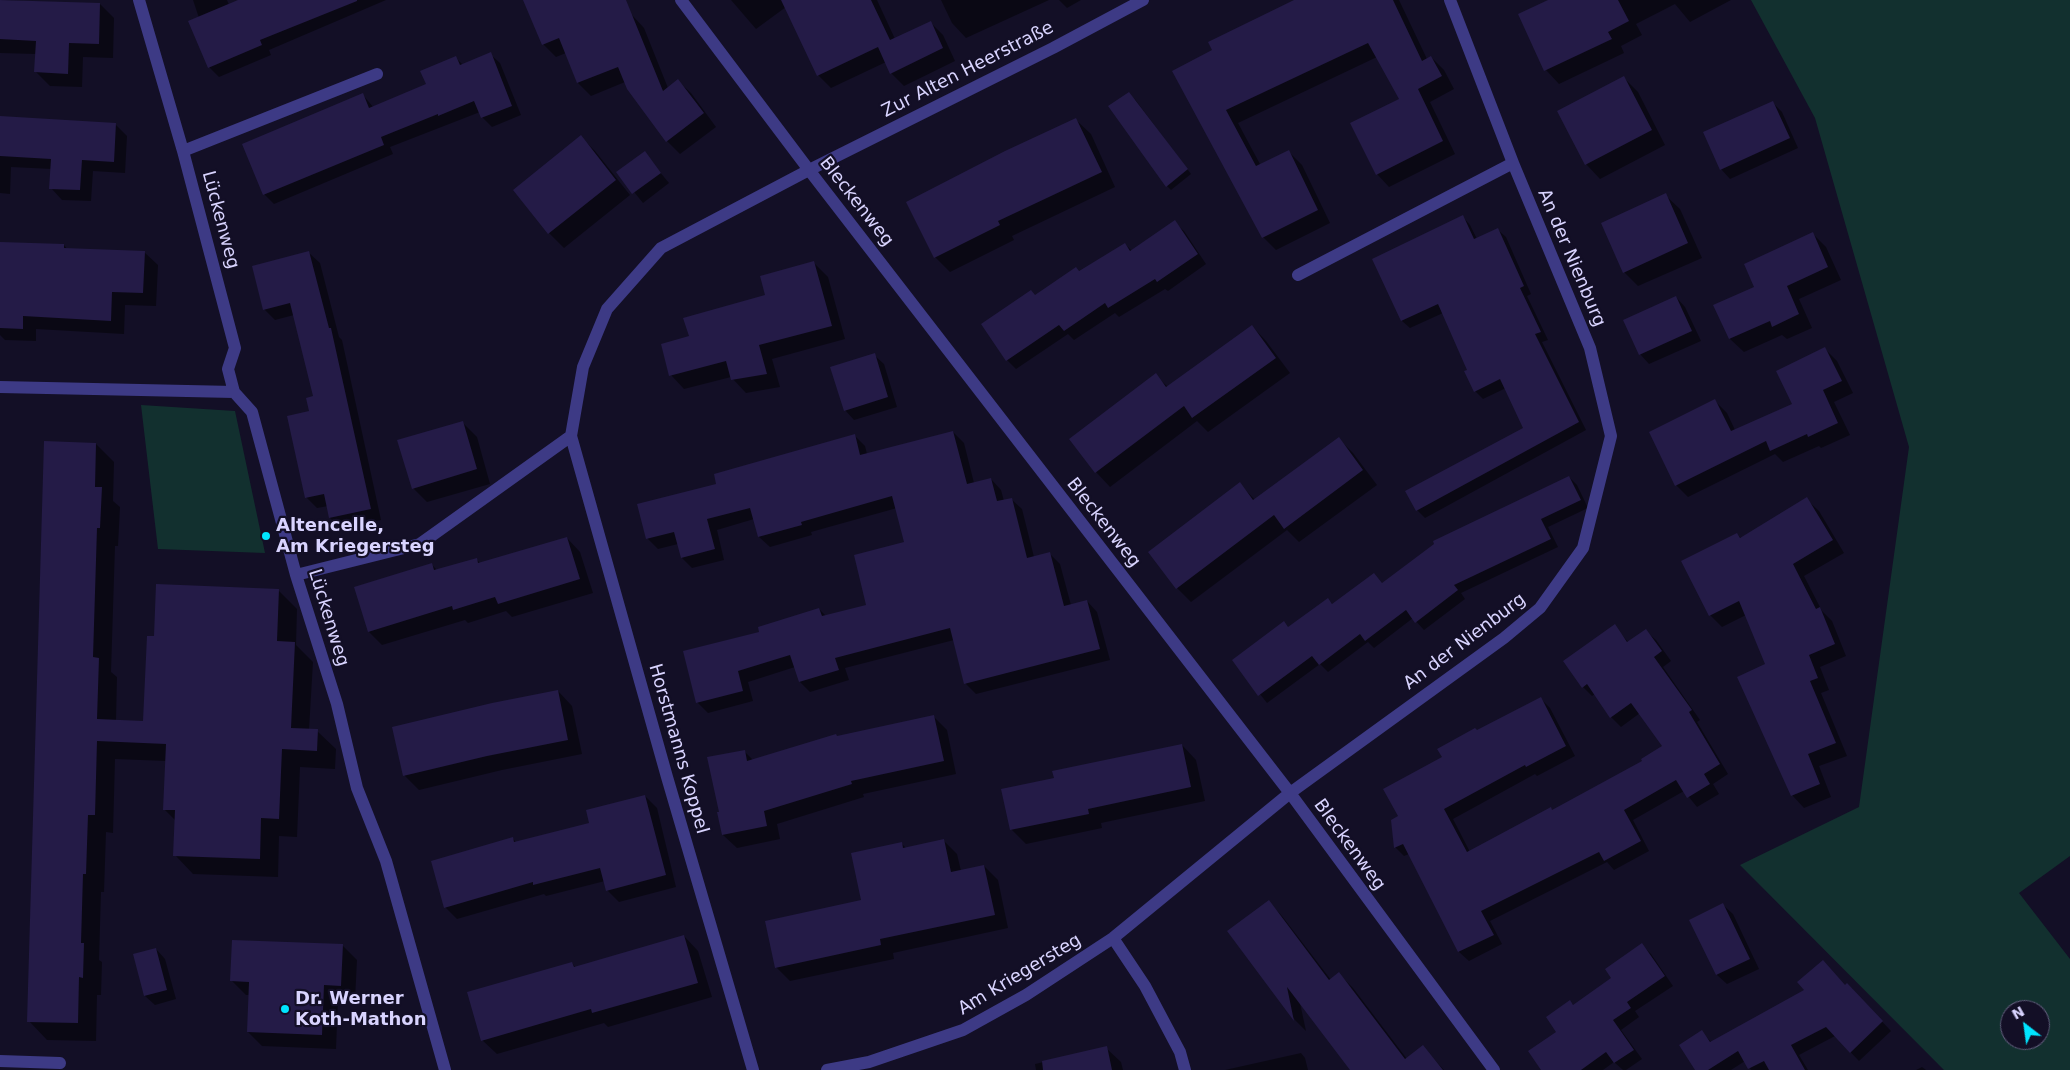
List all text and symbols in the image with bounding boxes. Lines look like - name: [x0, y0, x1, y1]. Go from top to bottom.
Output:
- street label: Zur Alten Heerstraße: [879, 17, 1057, 123]
- street label: Bleckenweg: [814, 153, 898, 251]
- street label: Lückenweg: [197, 169, 243, 271]
- street label: An der Nienburg: [1532, 186, 1610, 330]
- street label: Bleckenweg: [1061, 474, 1145, 572]
- place label: Altencelle, Am Kriegersteg: [276, 515, 435, 558]
- marker: Altencelle, Am Kriegersteg: [260, 530, 272, 542]
- street label: Lückenweg: [303, 567, 353, 669]
- street label: An der Nienburg: [1400, 589, 1530, 695]
- street label: Horstmanns Koppel: [643, 662, 713, 836]
- street label: Bleckenweg: [1309, 795, 1389, 895]
- street label: Am Kriegersteg: [955, 930, 1085, 1020]
- place label: Dr. Werner Koth-Mathon: [295, 988, 427, 1030]
- north arrow: [2000, 1000, 2050, 1050]
- marker: Dr. Werner Koth-Mathon: [279, 1003, 291, 1015]
- text: N: [2009, 1003, 2027, 1023]

